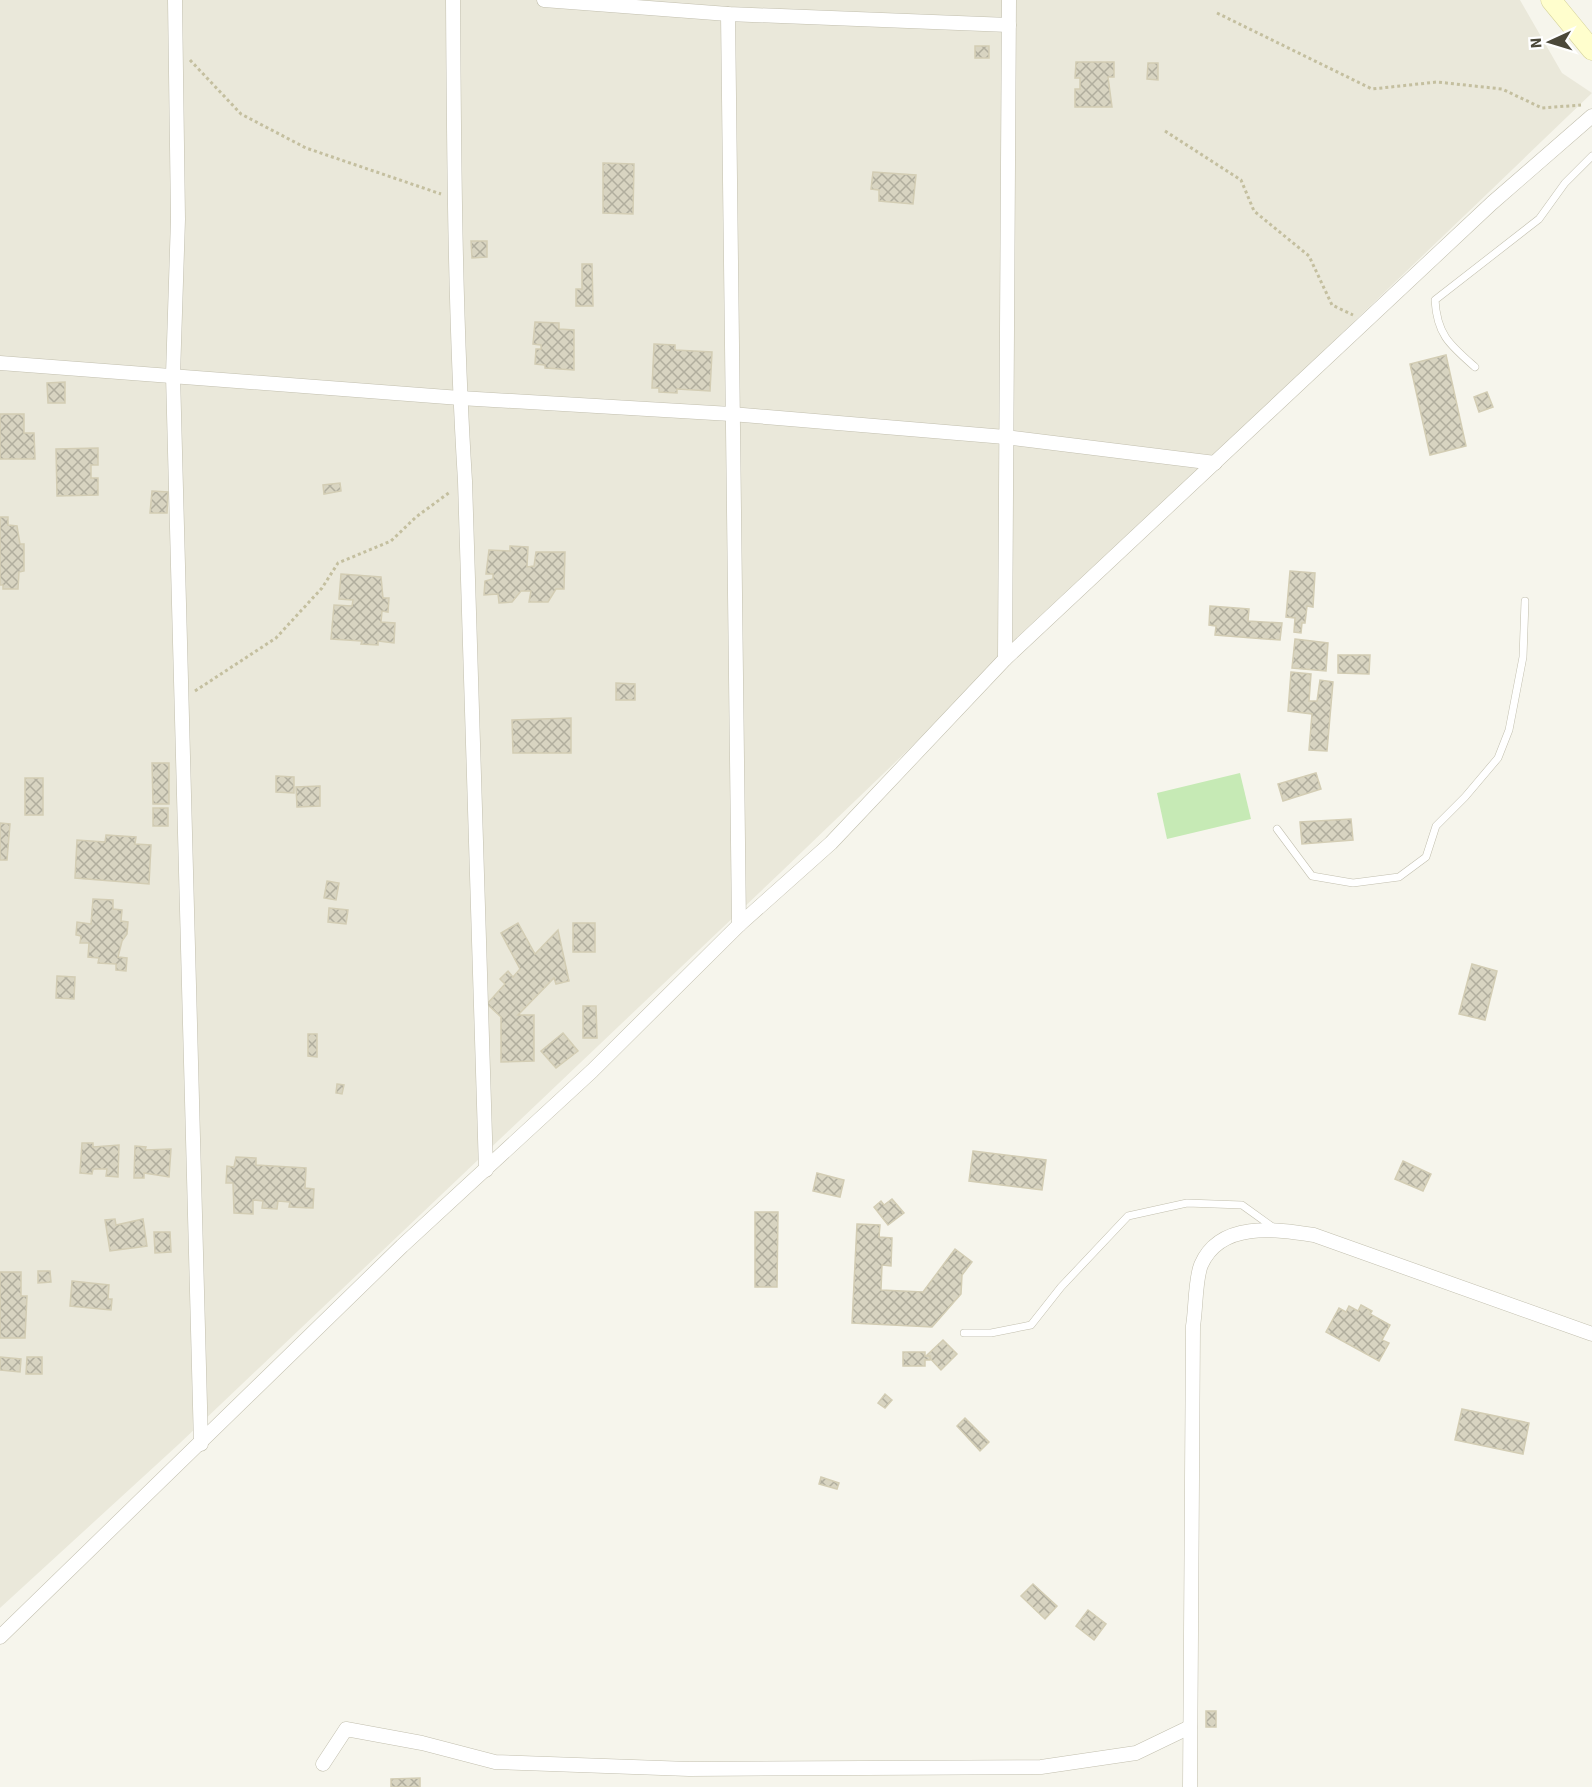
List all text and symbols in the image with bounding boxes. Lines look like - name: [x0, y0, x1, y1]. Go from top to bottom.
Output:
- north arrow: [1520, 12, 1580, 72]
- text: N: [1525, 37, 1547, 49]

